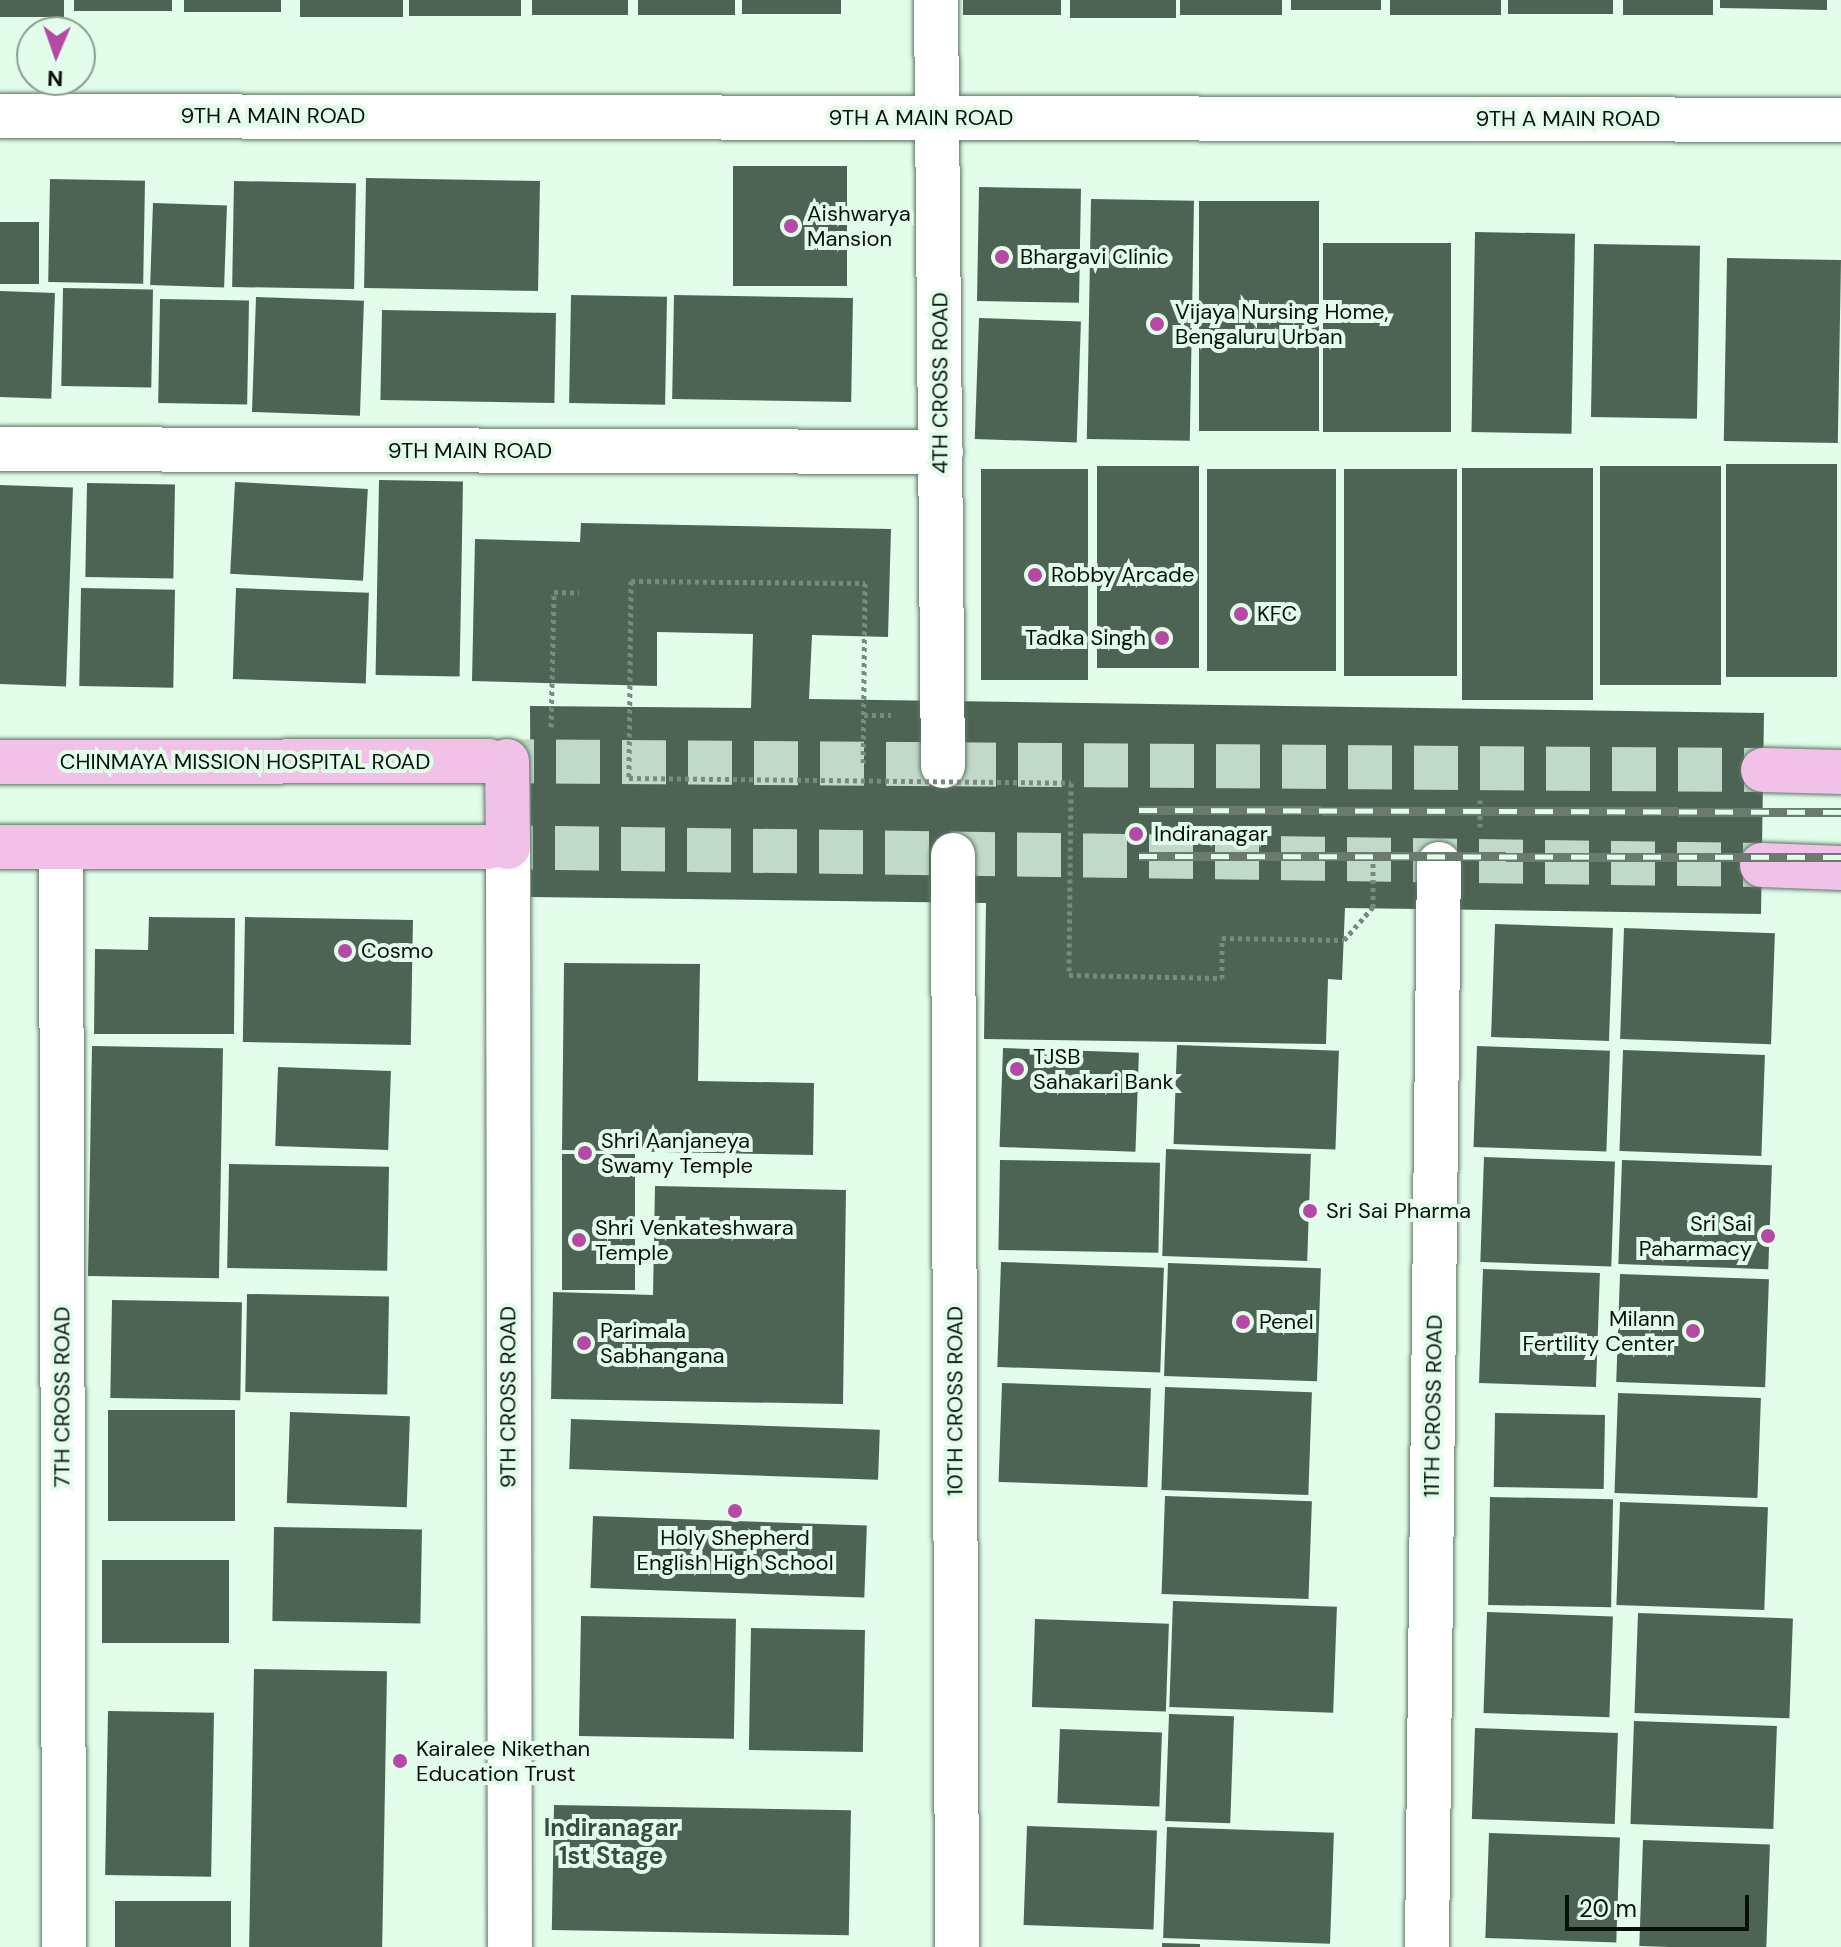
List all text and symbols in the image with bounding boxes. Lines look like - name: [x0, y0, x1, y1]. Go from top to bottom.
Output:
- north arrow: [16, 16, 96, 96]
- text: N: [47, 64, 64, 93]
- street label: 9TH A MAIN ROAD: [181, 103, 365, 129]
- street label: 9TH A MAIN ROAD: [829, 105, 1013, 131]
- street label: 9TH A MAIN ROAD: [1476, 106, 1660, 132]
- place label: Aishwarya Mansion: [807, 200, 911, 252]
- marker: Aishwarya Mansion: [782, 217, 800, 235]
- place label: Bhargavi Clinic: [1020, 244, 1169, 270]
- marker: Bhargavi Clinic: [991, 246, 1013, 268]
- street label: 4TH CROSS ROAD: [927, 292, 953, 474]
- place label: Vijaya Nursing Home, Bengaluru Urban: [1175, 298, 1389, 350]
- marker: Vijaya Nursing Home, Bengaluru Urban: [1146, 313, 1168, 335]
- street label: 9TH MAIN ROAD: [388, 438, 552, 464]
- place label: Robby Arcade: [1051, 562, 1194, 588]
- marker: Robby Arcade: [1026, 566, 1044, 584]
- place label: KFC: [1257, 601, 1297, 627]
- marker: KFC: [1232, 605, 1250, 623]
- place label: Tadka Singh: [1025, 625, 1146, 651]
- marker: Tadka Singh: [1153, 629, 1171, 647]
- street label: CHINMAYA MISSION HOSPITAL ROAD: [60, 749, 430, 775]
- place label: Indiranagar: [1154, 821, 1268, 847]
- marker: Indiranagar: [1125, 823, 1147, 845]
- place label: Cosmo: [361, 938, 434, 964]
- marker: Cosmo: [336, 942, 354, 960]
- place label: TJSB Sahakari Bank: [1033, 1043, 1174, 1094]
- marker: TJSB Sahakari Bank: [1008, 1060, 1026, 1078]
- place label: Shri Aanjaneya Swamy Temple: [601, 1127, 753, 1178]
- marker: Shri Aanjaneya Swamy Temple: [576, 1144, 594, 1162]
- place label: Sri Sai Pharma: [1326, 1198, 1471, 1224]
- marker: Sri Sai Pharma: [1301, 1202, 1319, 1220]
- place label: Sri Sai Paharmacy: [1639, 1210, 1752, 1262]
- place label: Shri Venkateshwara Temple: [595, 1214, 794, 1266]
- marker: Sri Sai Paharmacy: [1759, 1227, 1777, 1245]
- marker: Shri Venkateshwara Temple: [570, 1231, 588, 1249]
- place label: Milann Fertility Center: [1522, 1305, 1675, 1356]
- street label: 9TH CROSS ROAD: [495, 1306, 521, 1488]
- street label: 10TH CROSS ROAD: [942, 1306, 968, 1496]
- street label: 7TH CROSS ROAD: [49, 1307, 75, 1487]
- place label: Penel: [1259, 1309, 1314, 1335]
- marker: Penel: [1234, 1313, 1252, 1331]
- street label: 11TH CROSS ROAD: [1418, 1314, 1448, 1498]
- place label: Parimala Sabhangana: [600, 1317, 725, 1368]
- marker: Milann Fertility Center: [1682, 1320, 1704, 1342]
- marker: Parimala Sabhangana: [575, 1334, 593, 1352]
- marker: Holy Shepherd English High School: [726, 1502, 744, 1520]
- place label: Holy Shepherd English High School: [636, 1524, 834, 1576]
- place label: Kairalee Nikethan Education Trust: [416, 1735, 590, 1786]
- marker: Kairalee Nikethan Education Trust: [391, 1752, 409, 1770]
- district label: Indiranagar 1st Stage: [544, 1814, 678, 1870]
- scale bar: [1569, 1879, 1753, 1929]
- text: 20 m: [1579, 1893, 1637, 1924]

